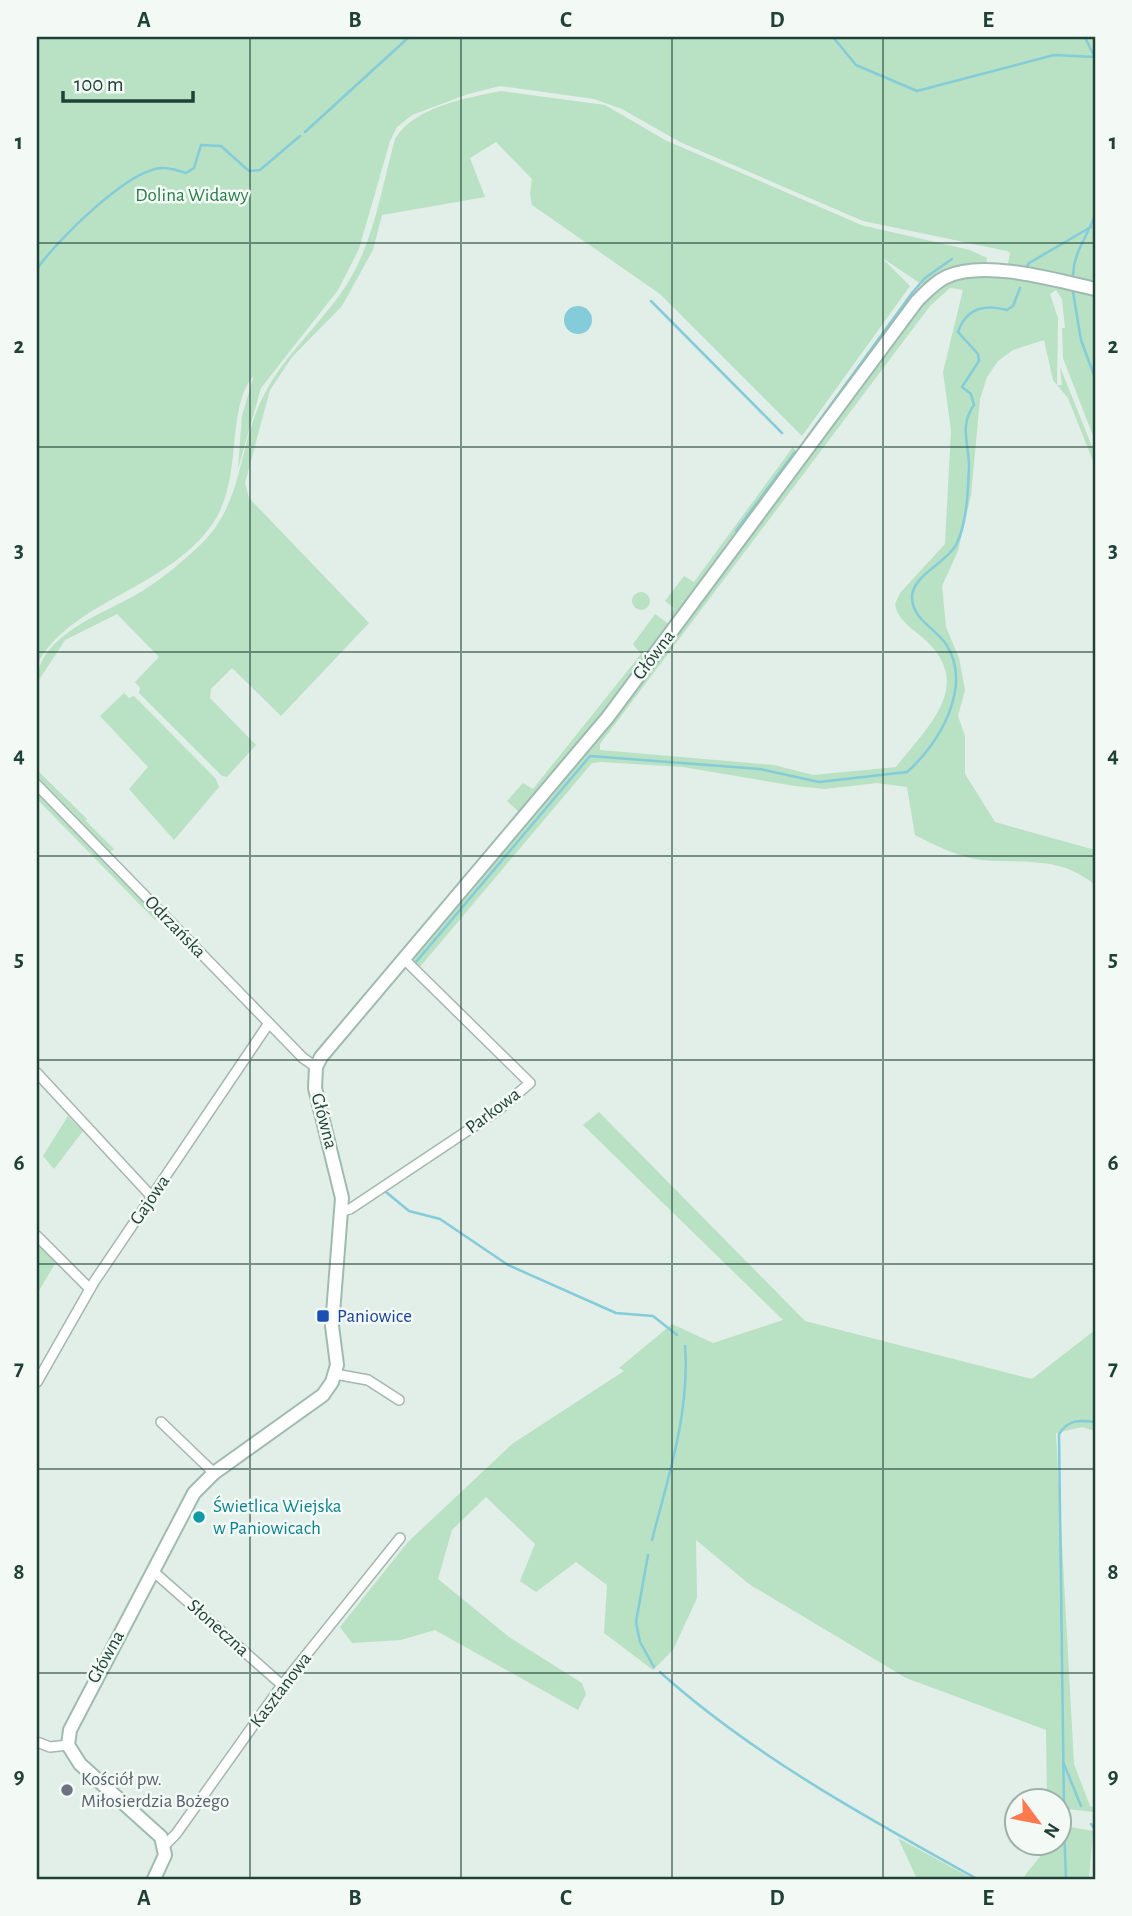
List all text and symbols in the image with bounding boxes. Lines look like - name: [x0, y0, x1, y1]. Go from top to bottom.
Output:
- text: A: [137, 9, 151, 32]
- text: B: [348, 9, 362, 32]
- text: C: [560, 9, 572, 32]
- text: D: [769, 9, 785, 32]
- text: E: [982, 9, 994, 32]
- scale bar: [63, 60, 192, 104]
- text: 100 m: [74, 74, 124, 95]
- text: 1: [15, 131, 23, 154]
- text: 1: [1109, 131, 1117, 154]
- park label: Dolina Widawy: [135, 186, 249, 205]
- text: 2: [14, 335, 25, 358]
- text: 2: [1108, 335, 1119, 358]
- text: 3: [14, 539, 24, 562]
- text: 3: [1108, 539, 1118, 562]
- street label: Główna: [629, 626, 679, 683]
- text: 4: [13, 744, 25, 767]
- text: 4: [1107, 744, 1119, 767]
- street label: Odrzańska: [141, 892, 209, 962]
- text: 5: [14, 948, 24, 971]
- text: 5: [1108, 948, 1118, 971]
- street label: Parkowa: [462, 1084, 524, 1137]
- street label: Główna: [307, 1091, 341, 1151]
- text: 6: [13, 1152, 25, 1175]
- text: 6: [1107, 1152, 1119, 1175]
- street label: Gajowa: [127, 1172, 173, 1228]
- place label: Paniowice: [337, 1307, 412, 1326]
- marker: Paniowice: [315, 1308, 331, 1324]
- text: 7: [14, 1357, 24, 1380]
- text: 7: [1108, 1357, 1118, 1380]
- place label: Świetlica Wiejska w Paniowicach: [213, 1495, 342, 1538]
- marker: Świetlica Wiejska w Paniowicach: [191, 1509, 207, 1525]
- text: 8: [13, 1561, 25, 1584]
- text: 8: [1107, 1561, 1119, 1584]
- street label: Słoneczna: [184, 1596, 253, 1660]
- street label: Główna: [84, 1627, 128, 1686]
- street label: Kasztanowa: [247, 1649, 315, 1731]
- text: 9: [13, 1765, 25, 1788]
- text: 9: [1107, 1765, 1119, 1788]
- place label: Kościół pw. Miłosierdzia Bożego: [81, 1770, 229, 1811]
- marker: Kościół pw. Miłosierdzia Bożego: [59, 1782, 75, 1798]
- north arrow: [1002, 1786, 1072, 1856]
- text: N: [1040, 1820, 1063, 1841]
- text: A: [137, 1887, 151, 1910]
- text: B: [348, 1887, 362, 1910]
- text: C: [560, 1887, 572, 1910]
- text: D: [769, 1887, 785, 1910]
- text: E: [982, 1887, 994, 1910]

